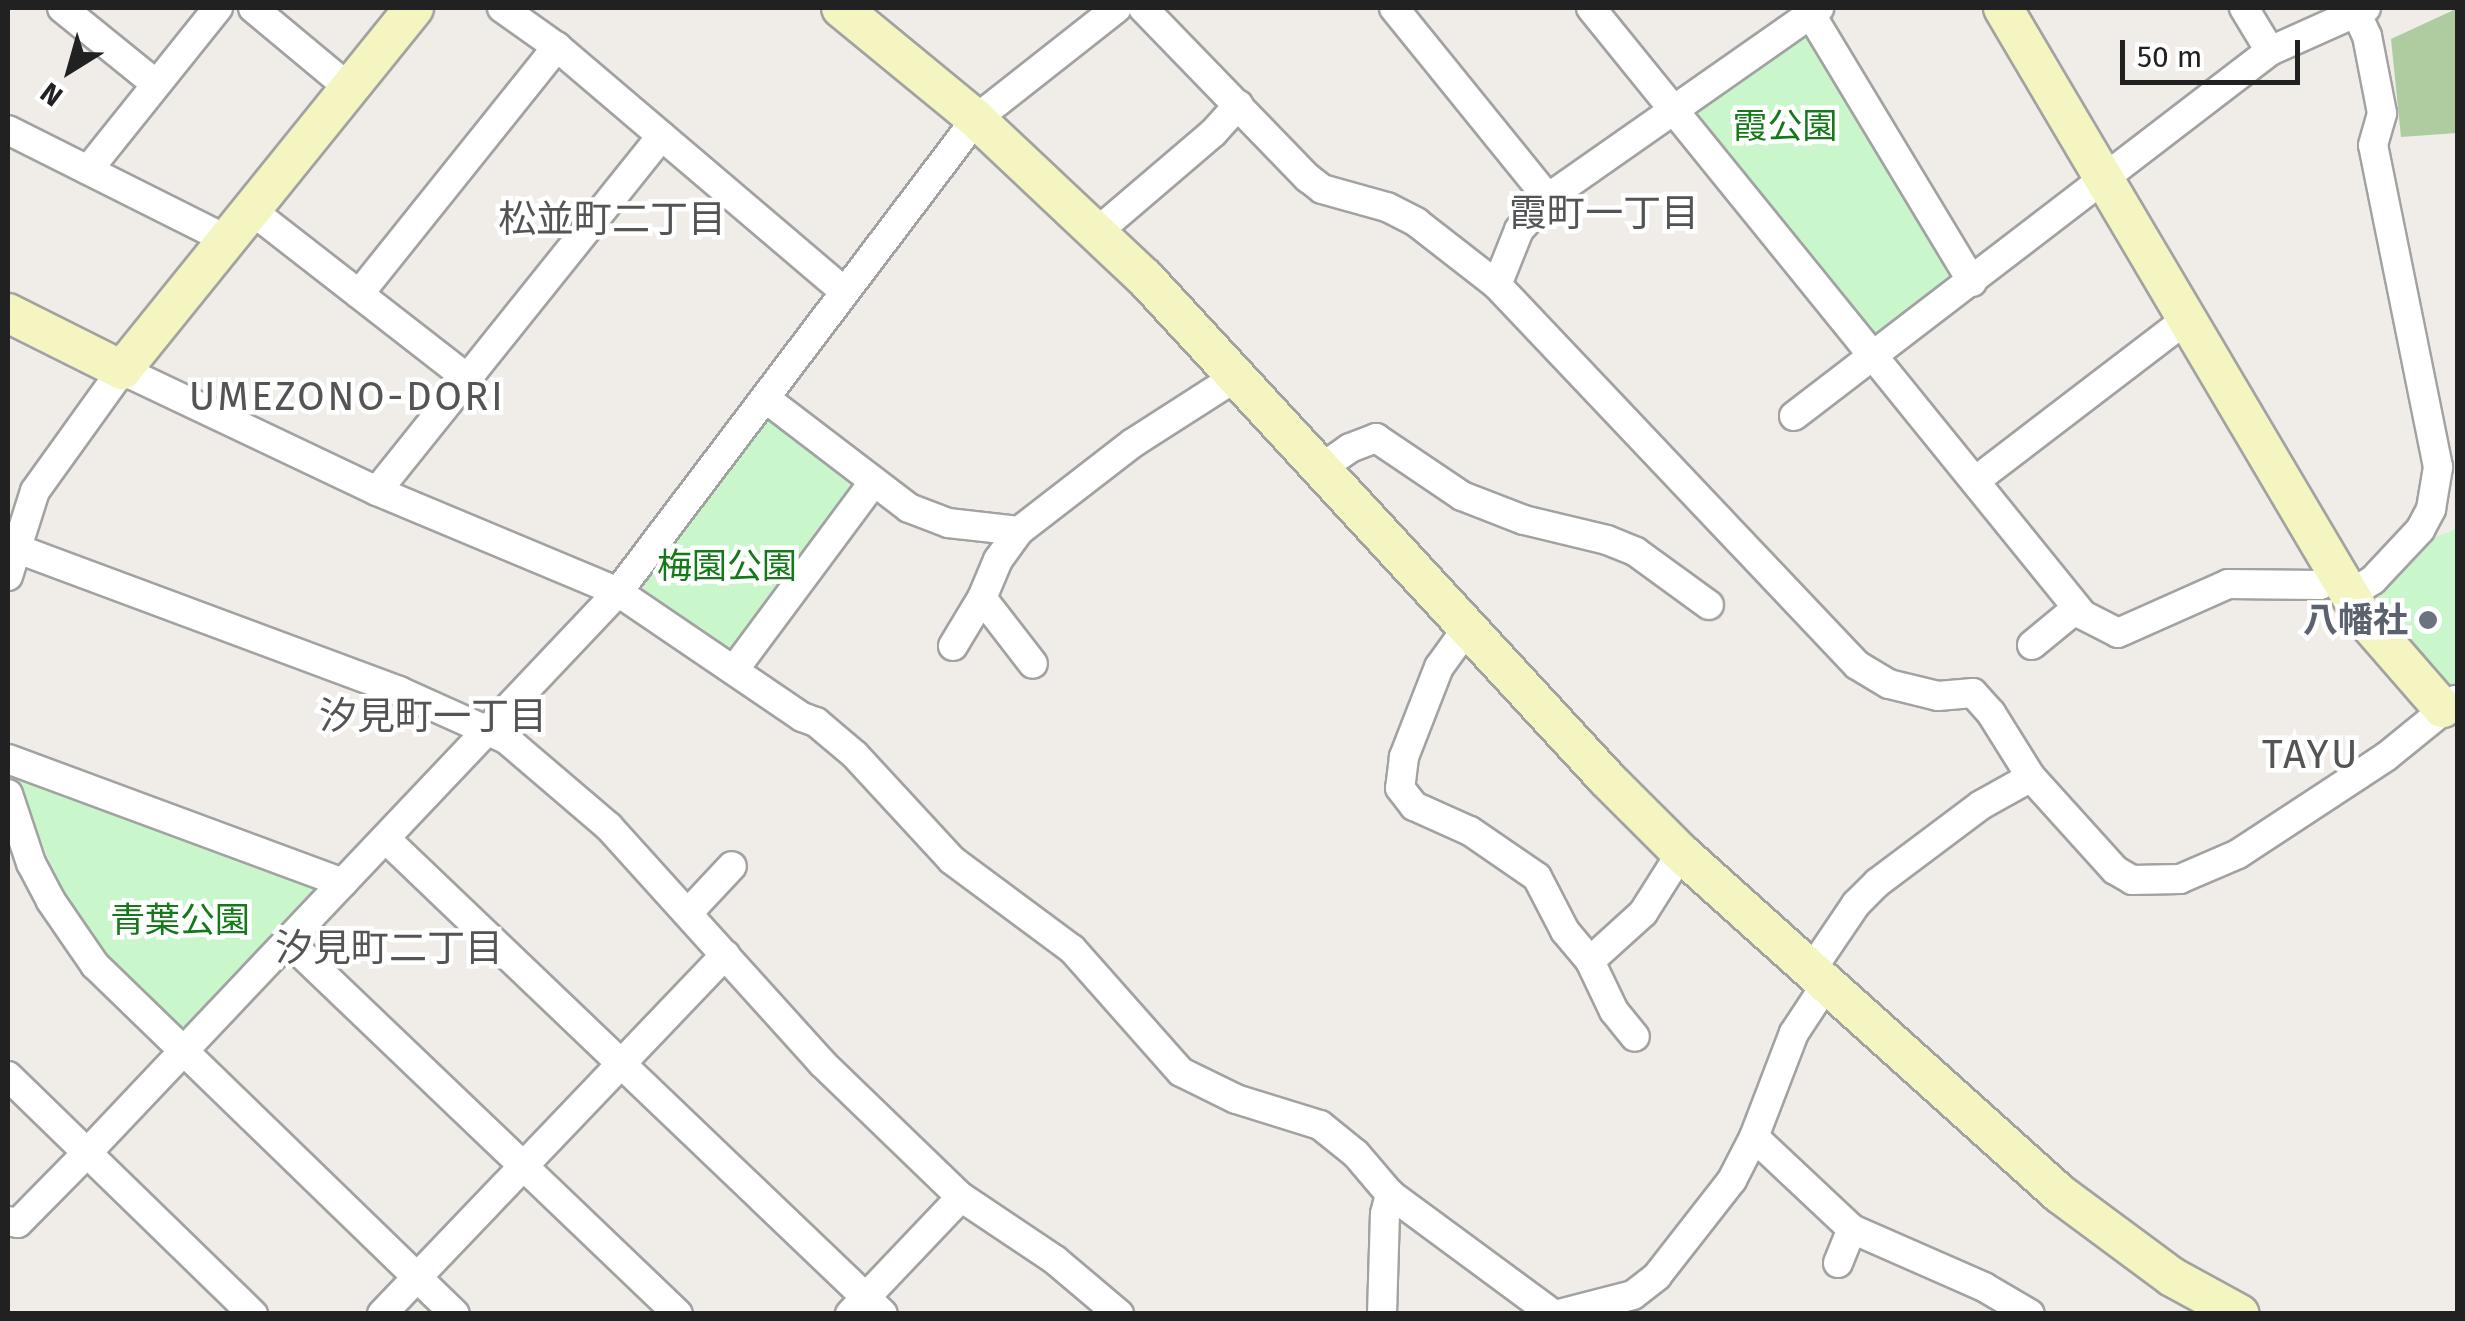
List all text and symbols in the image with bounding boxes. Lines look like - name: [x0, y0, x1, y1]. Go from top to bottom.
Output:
- north arrow: [20, 20, 120, 120]
- scale bar: [2125, 20, 2305, 82]
- text: 50 m: [2137, 39, 2202, 75]
- text: N: [34, 76, 69, 113]
- park label: 霞公園: [1733, 105, 1837, 147]
- district label: 霞町一丁目: [1509, 191, 1699, 237]
- district label: 松並町二丁目: [498, 197, 726, 243]
- district label: UMEZONO-DORI: [189, 373, 505, 421]
- park label: 梅園公園: [657, 545, 797, 587]
- place label: 八幡社: [2303, 599, 2408, 641]
- marker: 八幡社: [2417, 609, 2439, 631]
- district label: 汐見町一丁目: [319, 694, 547, 740]
- district label: TAYU: [2262, 731, 2360, 779]
- park label: 青葉公園: [110, 899, 250, 941]
- district label: 汐見町二丁目: [275, 926, 503, 972]

